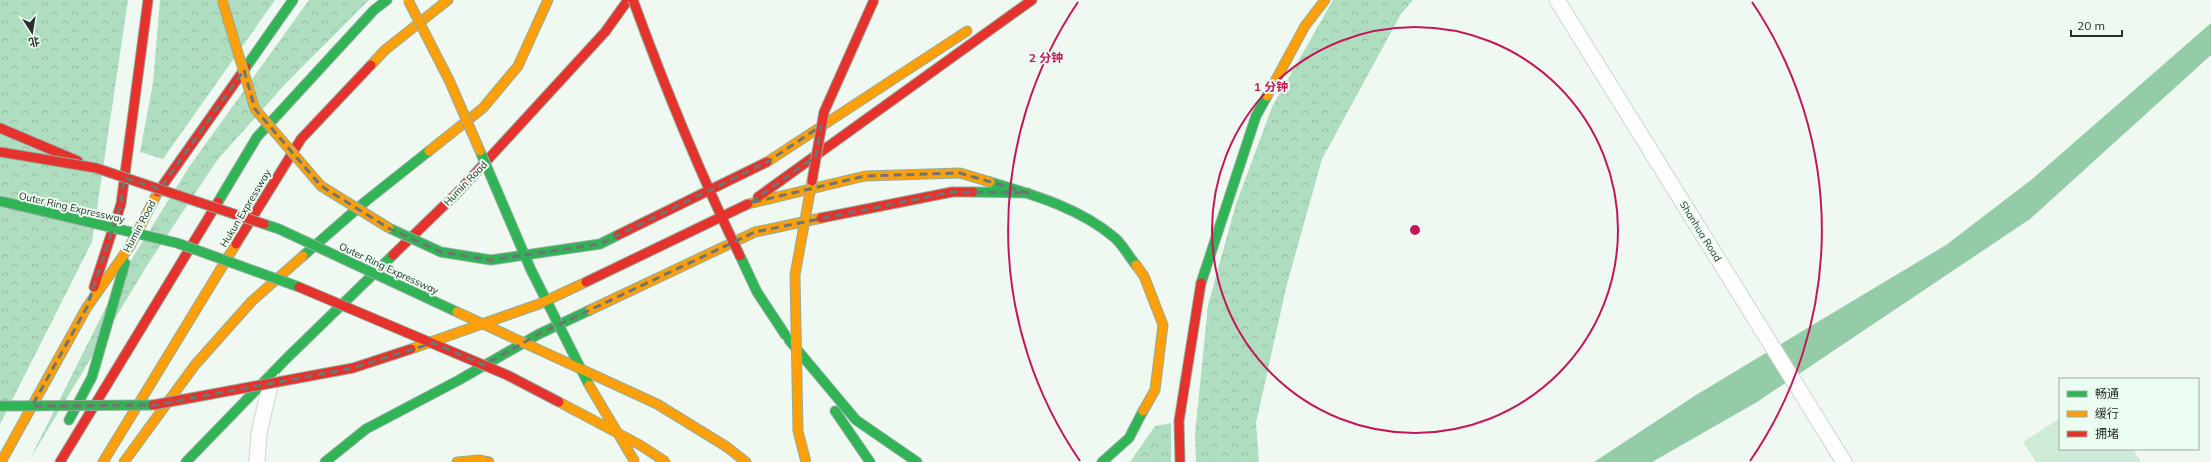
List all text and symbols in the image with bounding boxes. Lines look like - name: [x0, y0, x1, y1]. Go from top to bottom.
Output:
- north arrow: [12, 12, 52, 52]
- scale bar: [2071, 12, 2122, 38]
- text: 20 m: [2077, 18, 2105, 33]
- text: 北: [27, 34, 41, 50]
- text: 2 分钟: [1029, 50, 1063, 65]
- text: 1 分钟: [1254, 79, 1288, 94]
- street label: Humin Road: [441, 158, 490, 209]
- street label: Hukun Expressway: [217, 166, 274, 250]
- street label: Outer Ring Expressway: [18, 189, 127, 226]
- street label: Humin Road: [120, 198, 159, 255]
- street label: Shanhua Road: [1677, 199, 1724, 264]
- centre of rings: [1408, 223, 1422, 237]
- street label: Outer Ring Expressway: [337, 240, 441, 298]
- legend: [2059, 378, 2199, 450]
- text: 畅通: [2095, 386, 2119, 401]
- text: 缓行: [2095, 406, 2119, 421]
- text: 拥堵: [2095, 426, 2119, 441]

